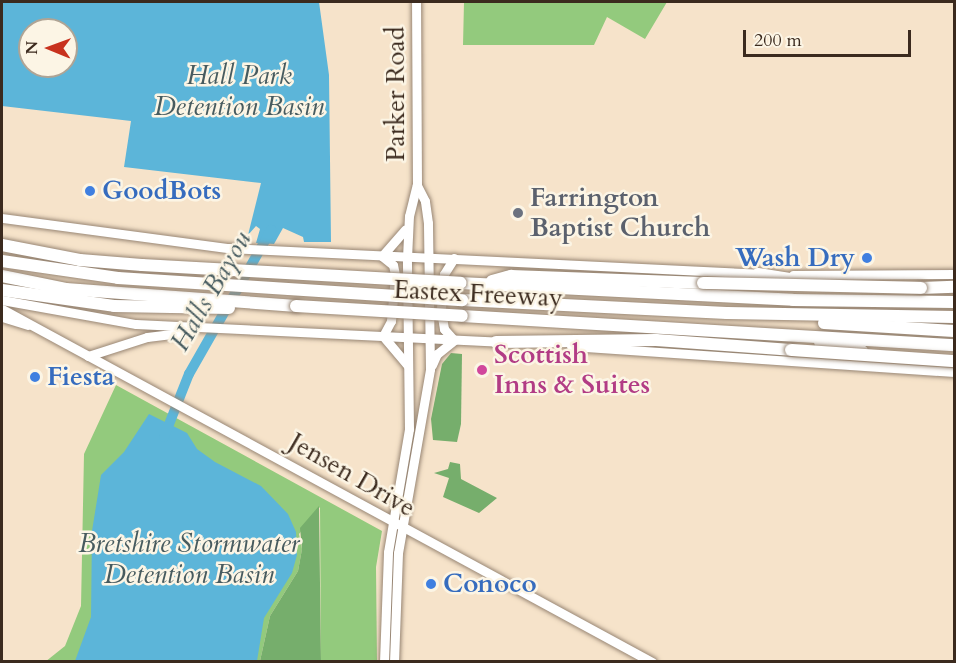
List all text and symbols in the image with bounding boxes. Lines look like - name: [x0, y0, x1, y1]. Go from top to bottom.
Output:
- north arrow: [18, 18, 78, 78]
- scale bar: [746, 18, 914, 56]
- street label: Parker Road: [380, 26, 412, 162]
- text: 200 m: [754, 28, 802, 53]
- text: N: [21, 41, 43, 55]
- water label: Hall Park Detention Basin: [154, 59, 324, 122]
- place label: GoodBots: [102, 175, 221, 207]
- place label: Farrington Baptist Church: [530, 182, 710, 243]
- marker: GoodBots: [83, 184, 97, 198]
- marker: Farrington Baptist Church: [511, 206, 525, 220]
- water label: Halls Bayou: [164, 225, 258, 357]
- place label: Wash Dry: [735, 242, 855, 274]
- marker: Wash Dry: [860, 251, 874, 265]
- street label: Eastex Freeway: [392, 274, 564, 314]
- place label: Scottish Inns & Suites: [494, 339, 650, 400]
- place label: Fiesta: [47, 361, 115, 393]
- marker: Scottish Inns & Suites: [475, 363, 489, 377]
- marker: Fiesta: [28, 370, 42, 384]
- street label: Jensen Drive: [283, 426, 421, 524]
- water label: Bretshire Stormwater Detention Basin: [78, 527, 300, 590]
- place label: Conoco: [443, 568, 537, 600]
- marker: Conoco: [424, 577, 438, 591]

